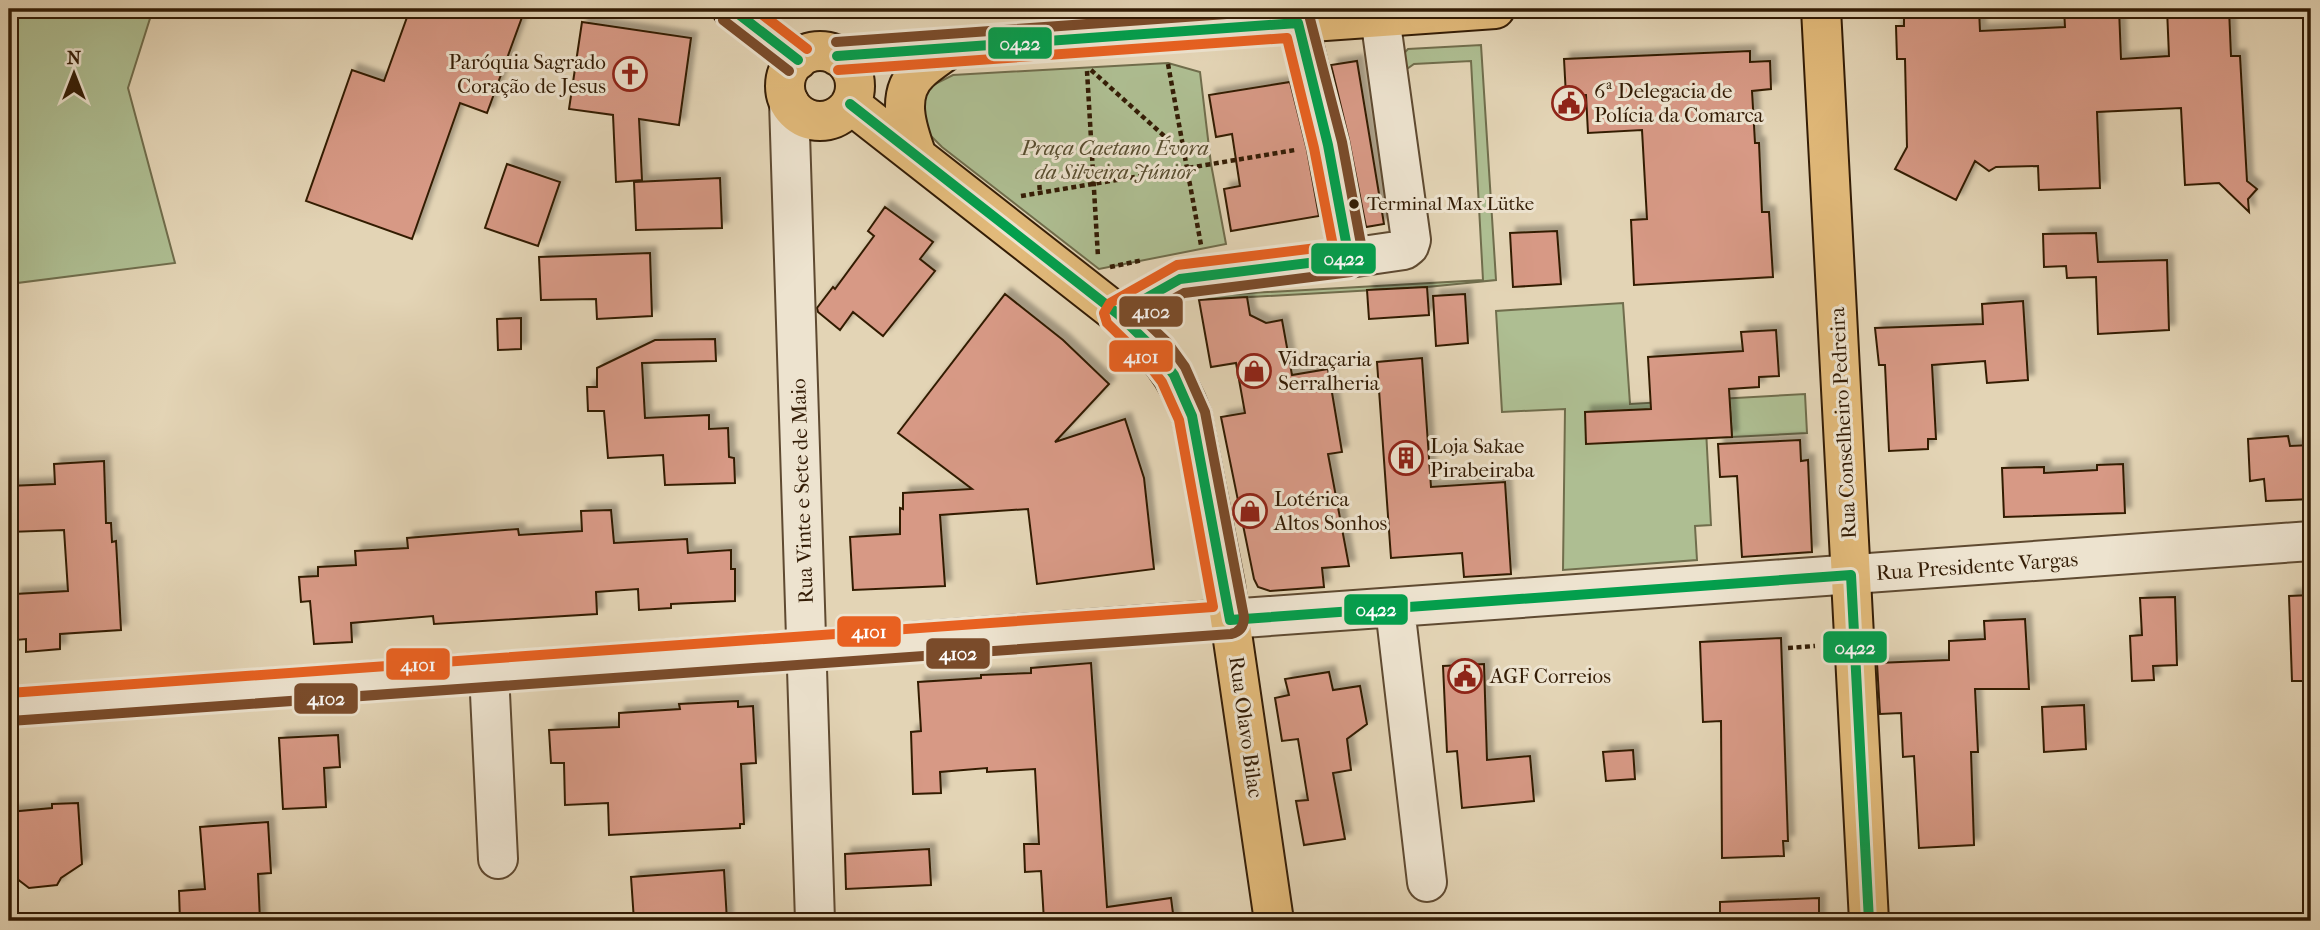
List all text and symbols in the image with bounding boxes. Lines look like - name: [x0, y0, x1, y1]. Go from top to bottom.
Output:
- line badge: 0422: [987, 26, 1053, 60]
- text: 0422: [999, 33, 1041, 55]
- north arrow: [38, 38, 108, 108]
- text: N: [67, 47, 82, 69]
- place label: Paróquia Sagrado Coração de Jesus: [449, 50, 606, 98]
- church icon: Paróquia Sagrado Coração de Jesus: [611, 55, 649, 93]
- place label: 6ª Delegacia de Polícia da Comarca: [1594, 79, 1764, 127]
- public building icon: 6ª Delegacia de Polícia da Comarca: [1550, 84, 1588, 122]
- park label: Praça Caetano Évora da Silveira Júnior: [1020, 135, 1209, 184]
- place label: Terminal Max Lütke: [1367, 193, 1534, 215]
- marker: Terminal Max Lütke: [1347, 197, 1361, 211]
- line badge: 0422: [1310, 242, 1377, 275]
- text: 0422: [1323, 248, 1365, 270]
- line badge: 4102: [1118, 295, 1184, 328]
- text: 4102: [1131, 301, 1170, 323]
- street label: Rua Conselheiro Pedreira: [1825, 306, 1861, 539]
- line badge: 4101: [1108, 339, 1174, 373]
- text: 4101: [1122, 346, 1159, 368]
- place label: Vidraçaria Serralheria: [1277, 347, 1380, 395]
- shop icon: Vidraçaria Serralheria: [1235, 352, 1273, 390]
- street label: Rua Vinte e Sete de Maio: [786, 378, 818, 604]
- place label: Loja Sakae Pirabeiraba: [1430, 434, 1535, 482]
- building icon: Loja Sakae Pirabeiraba: [1387, 439, 1425, 477]
- place label: Lotérica Altos Sonhos: [1273, 487, 1388, 535]
- shop icon: Lotérica Altos Sonhos: [1231, 492, 1269, 530]
- street label: Rua Presidente Vargas: [1875, 547, 2079, 585]
- line badge: 0422: [1343, 593, 1409, 626]
- text: 0422: [1355, 599, 1397, 621]
- line badge: 4101: [836, 615, 902, 648]
- text: 4101: [850, 621, 887, 643]
- line badge: 0422: [1822, 630, 1888, 664]
- line badge: 4102: [925, 637, 991, 670]
- text: 0422: [1834, 637, 1876, 659]
- text: 4102: [938, 643, 977, 665]
- line badge: 4101: [385, 647, 451, 681]
- text: 4101: [399, 654, 436, 676]
- street label: Rua Olavo Bilac: [1224, 655, 1268, 799]
- public building icon: AGF Correios: [1446, 657, 1484, 695]
- place label: AGF Correios: [1489, 664, 1611, 688]
- line badge: 4102: [293, 682, 359, 715]
- text: 4102: [306, 688, 345, 710]

